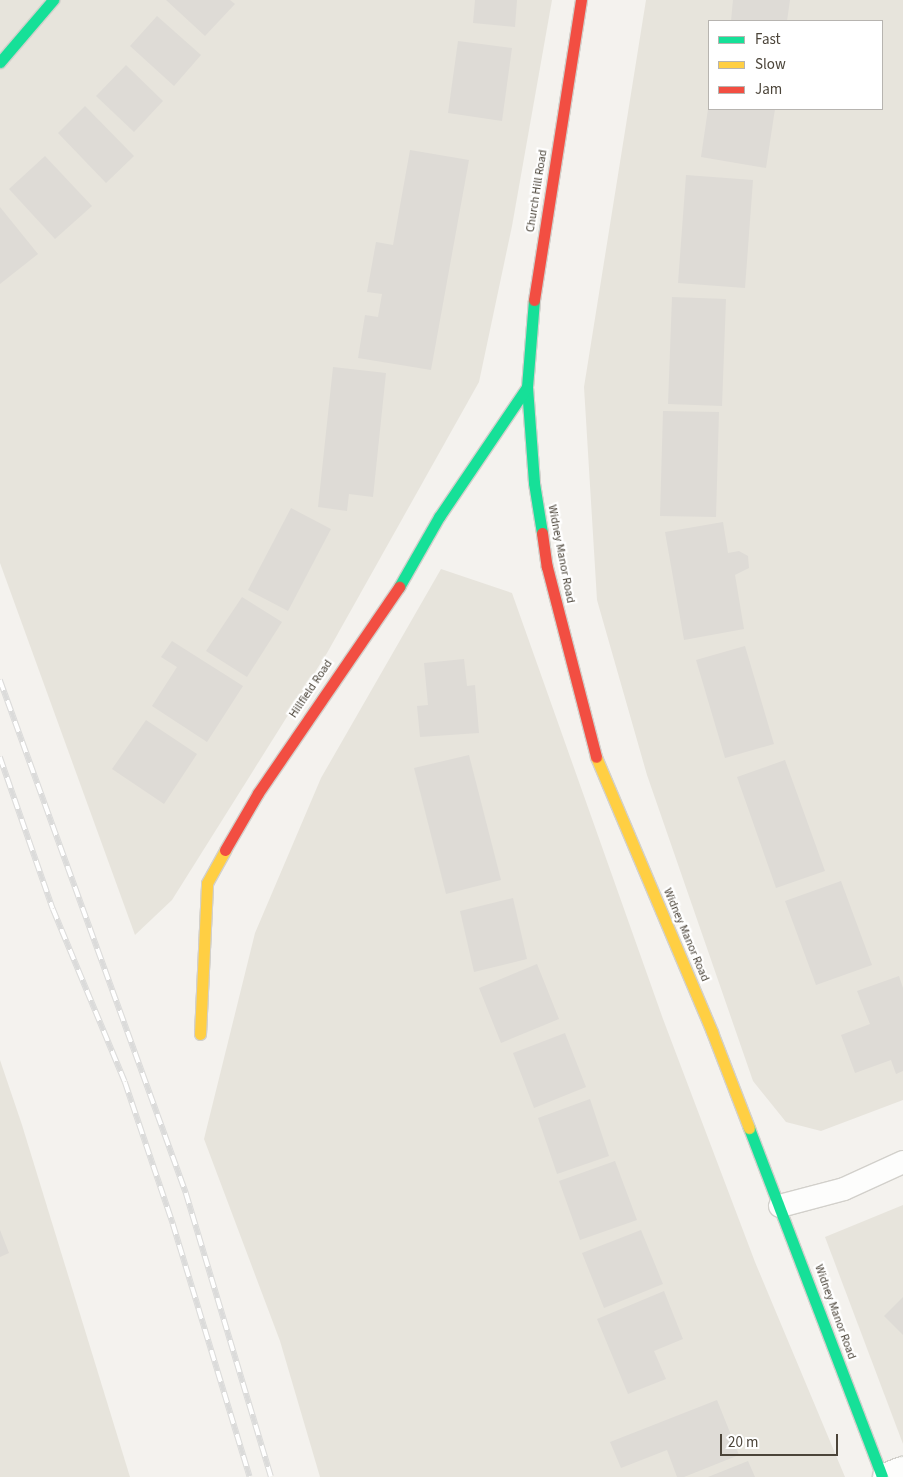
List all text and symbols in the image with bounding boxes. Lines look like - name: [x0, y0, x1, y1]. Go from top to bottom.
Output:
- legend: [708, 20, 883, 110]
- text: Fast: [755, 29, 781, 50]
- text: Slow: [755, 54, 786, 75]
- text: Jam: [755, 79, 782, 100]
- street label: Church Hill Road: [523, 149, 551, 233]
- street label: Widney Manor Road: [544, 504, 578, 604]
- street label: Hillfield Road: [286, 657, 336, 721]
- street label: Widney Manor Road: [660, 886, 712, 984]
- street label: Widney Manor Road: [811, 1263, 859, 1361]
- scale bar: [723, 1424, 840, 1456]
- text: 20 m: [728, 1432, 758, 1453]

